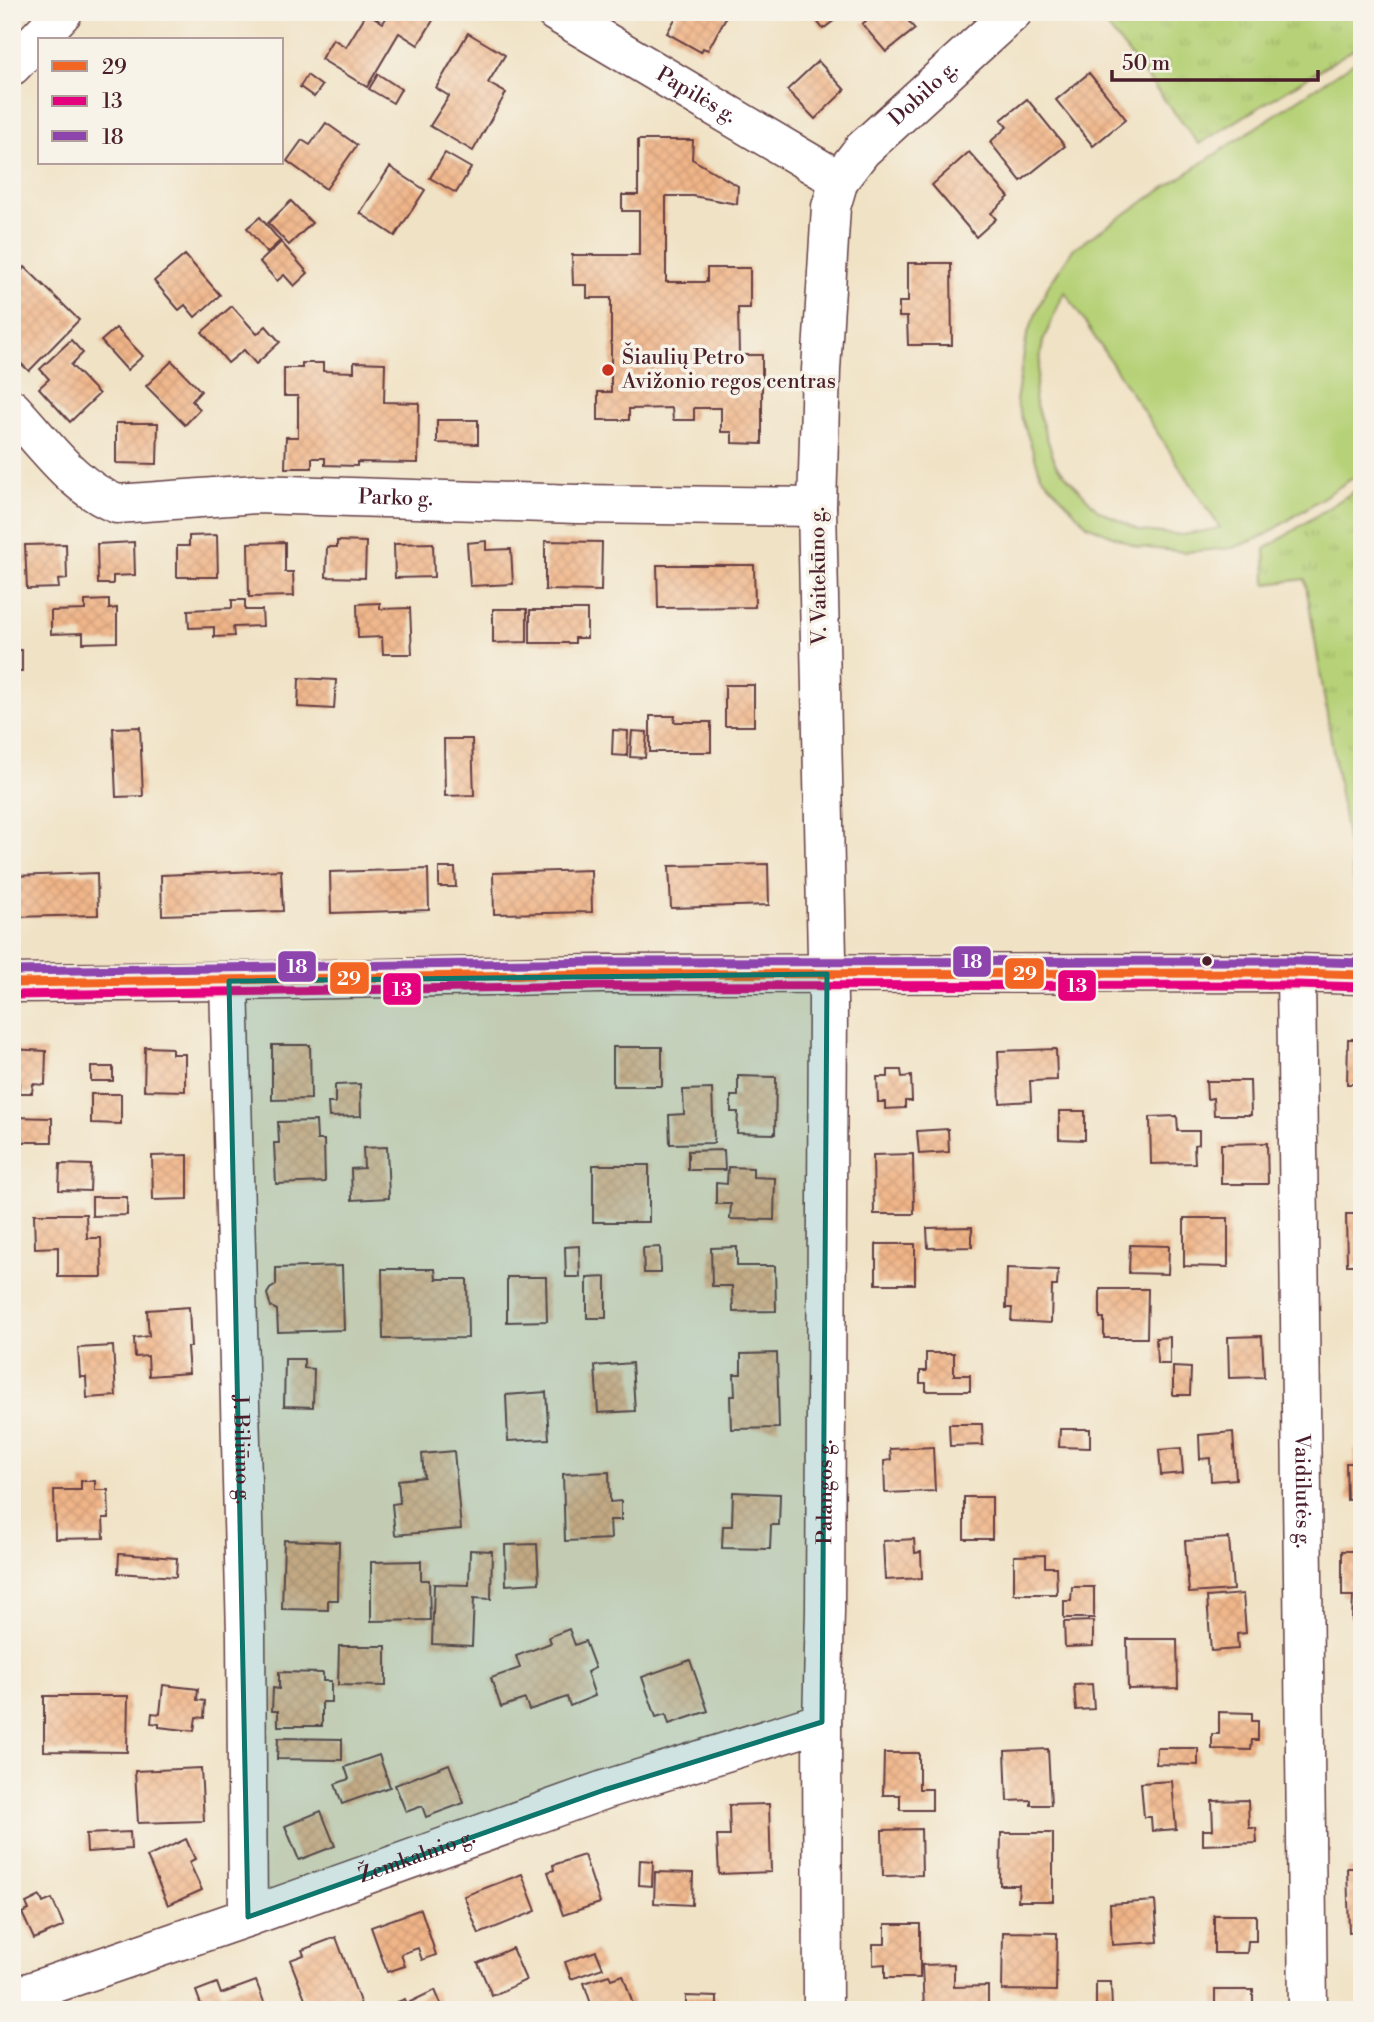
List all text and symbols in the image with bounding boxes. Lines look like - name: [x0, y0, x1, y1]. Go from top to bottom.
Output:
- legend: [38, 38, 284, 164]
- scale bar: [1112, 38, 1318, 82]
- text: 50 m: [1122, 51, 1170, 77]
- text: 29: [102, 55, 127, 81]
- street label: Dobilo g.: [884, 55, 964, 132]
- street label: Papilės g.: [651, 62, 741, 129]
- text: 13: [102, 89, 123, 115]
- text: 18: [102, 125, 124, 151]
- place label: Šiaulių Petro Avižonio regos centras: [621, 342, 836, 395]
- marker: Šiaulių Petro Avižonio regos centras: [600, 362, 616, 378]
- street label: Parko g.: [358, 484, 433, 513]
- street label: V. Vaitekūno g.: [805, 507, 833, 646]
- line badge: 18: [952, 945, 992, 978]
- line badge: 18: [277, 950, 317, 983]
- text: 18: [962, 950, 982, 974]
- unlabelled marker: [1200, 954, 1214, 968]
- text: 18: [287, 955, 307, 979]
- line badge: 29: [1004, 957, 1045, 990]
- line badge: 29: [329, 961, 370, 995]
- text: 29: [1013, 962, 1037, 986]
- text: 29: [337, 967, 361, 991]
- line badge: 13: [1057, 969, 1097, 1002]
- line badge: 13: [382, 972, 422, 1006]
- text: 13: [1067, 974, 1087, 998]
- text: 13: [392, 978, 412, 1002]
- street label: J. Biliūno g.: [227, 1394, 256, 1505]
- street label: Vaidilutės g.: [1288, 1432, 1316, 1548]
- street label: Palangos g.: [812, 1440, 839, 1545]
- street label: Žemkalnio g.: [354, 1824, 479, 1889]

